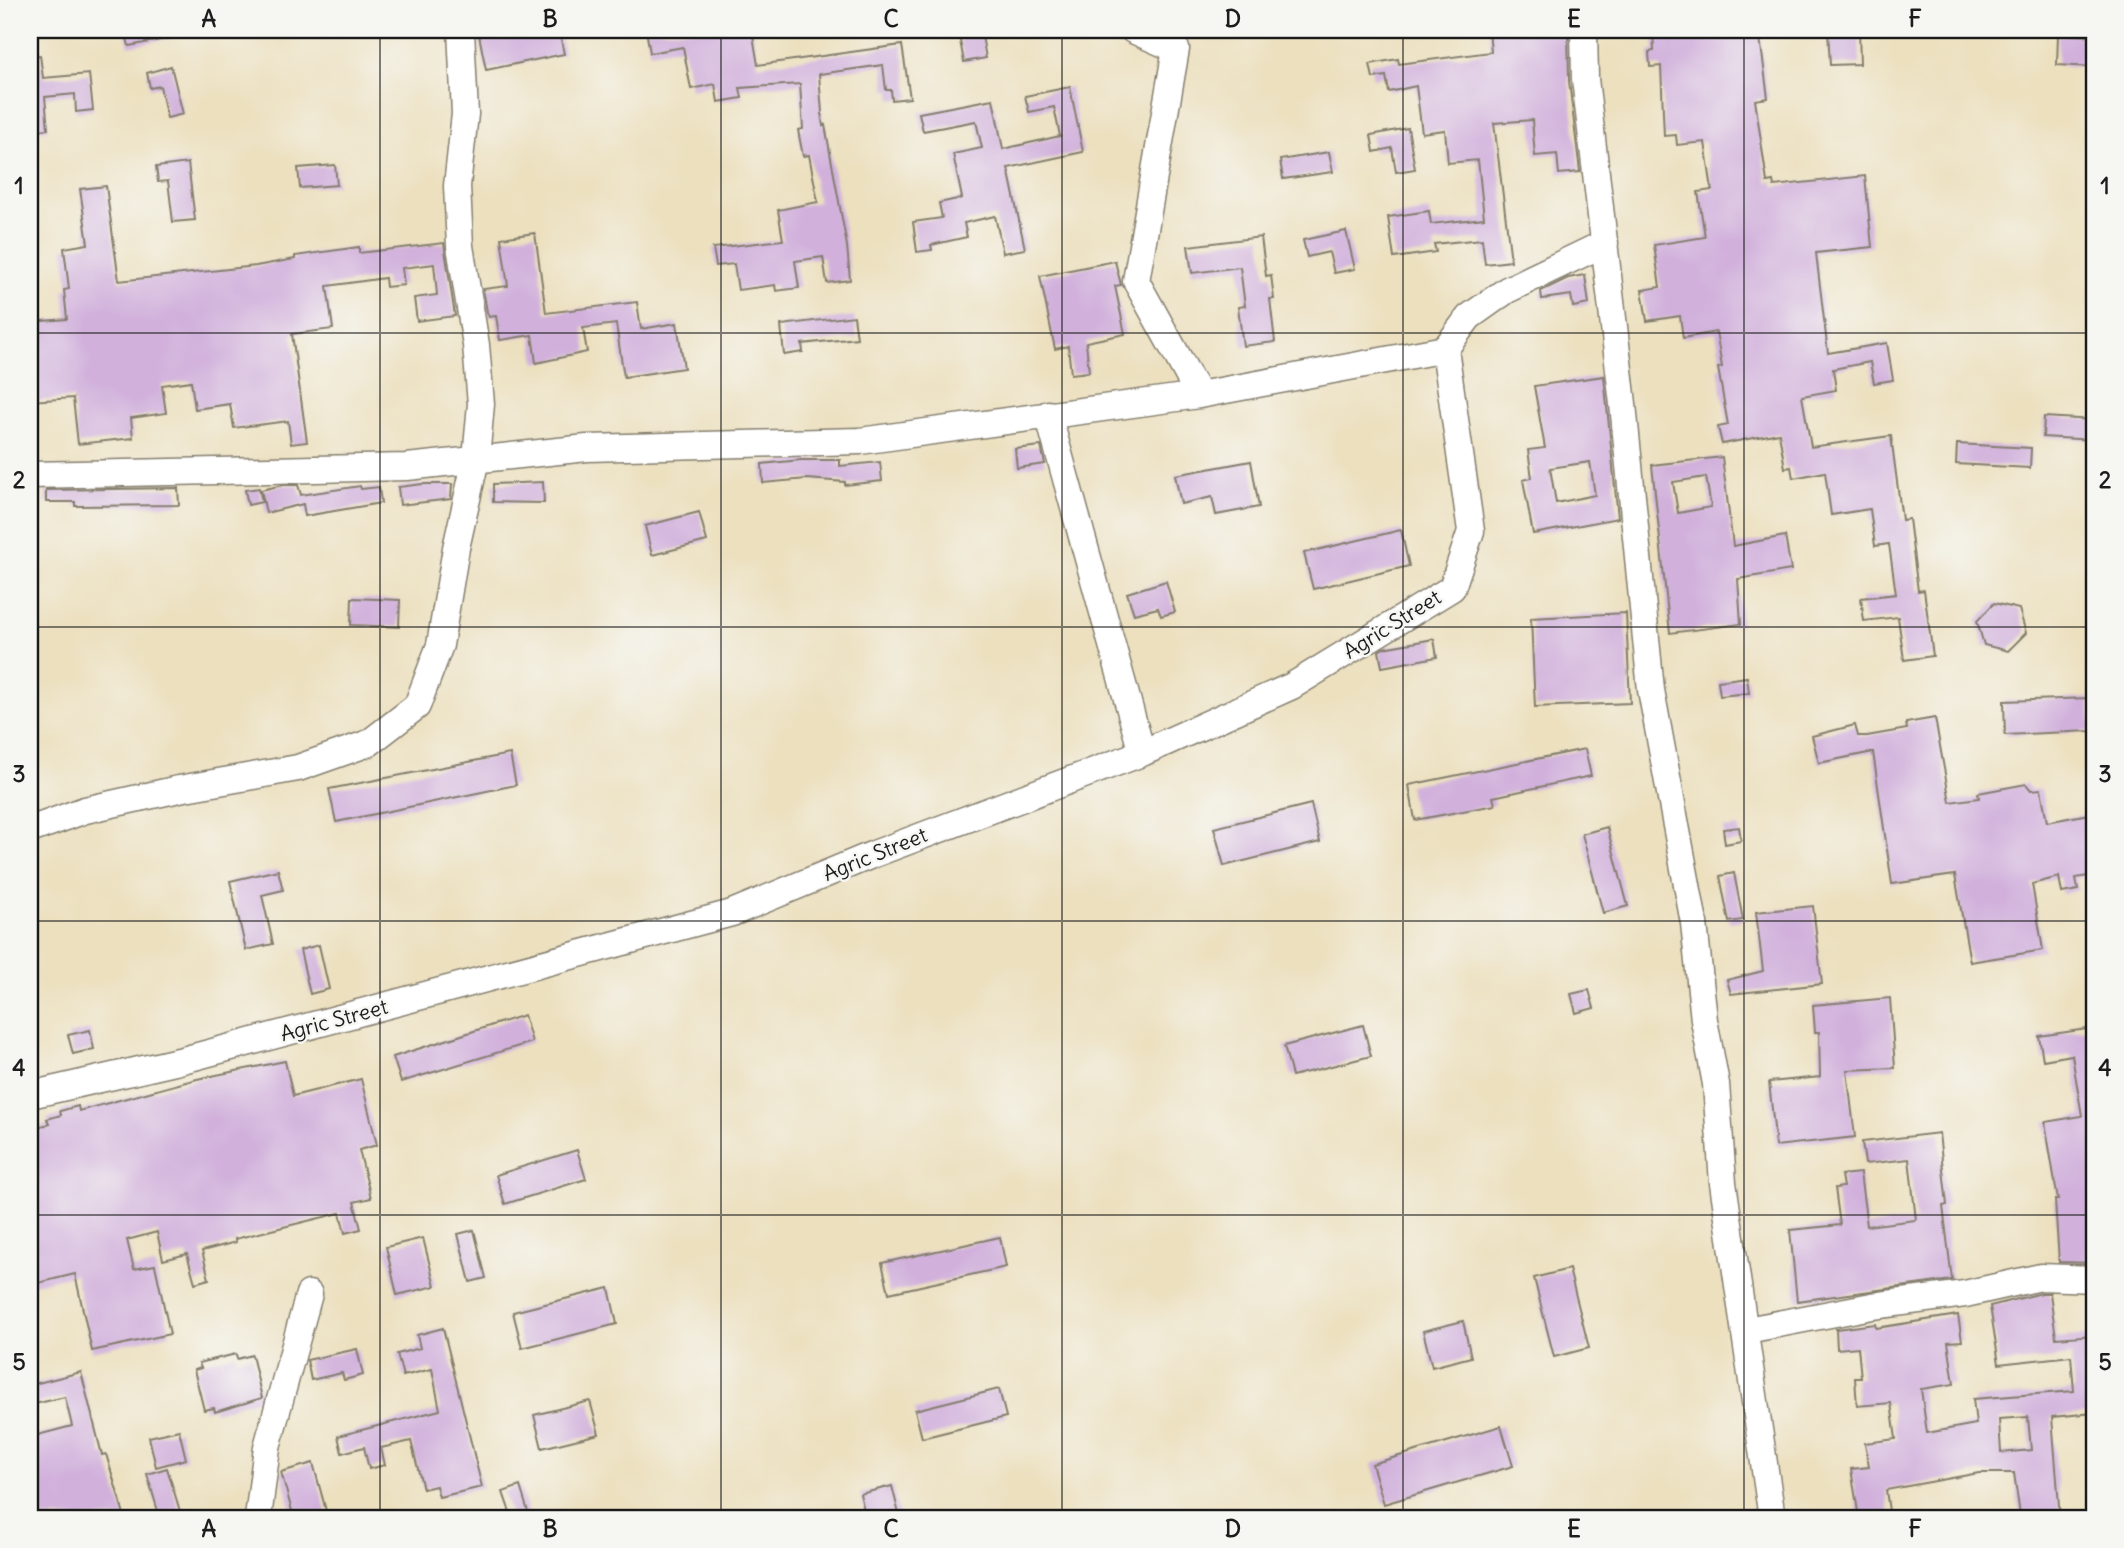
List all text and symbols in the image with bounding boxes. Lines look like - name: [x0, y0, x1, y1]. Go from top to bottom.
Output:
- text: A: [202, 4, 217, 33]
- text: B: [542, 4, 558, 33]
- text: C: [883, 4, 899, 33]
- text: D: [1225, 4, 1241, 33]
- text: E: [1567, 4, 1581, 33]
- text: F: [1908, 4, 1922, 33]
- text: 1: [14, 171, 24, 200]
- text: 1: [2100, 171, 2110, 200]
- text: 2: [13, 465, 26, 494]
- text: 2: [2099, 465, 2112, 494]
- street label: Agric Street: [1338, 583, 1446, 665]
- text: 3: [12, 759, 26, 788]
- text: 3: [2098, 759, 2112, 788]
- street label: Agric Street: [819, 821, 931, 887]
- street label: Agric Street: [277, 993, 391, 1047]
- text: 4: [12, 1053, 26, 1082]
- text: 4: [2098, 1053, 2112, 1082]
- text: 5: [12, 1347, 26, 1376]
- text: 5: [2098, 1347, 2112, 1376]
- text: A: [202, 1514, 217, 1543]
- text: B: [542, 1514, 558, 1543]
- text: C: [883, 1514, 899, 1543]
- text: D: [1225, 1514, 1241, 1543]
- text: E: [1567, 1514, 1581, 1543]
- text: F: [1908, 1514, 1922, 1543]

